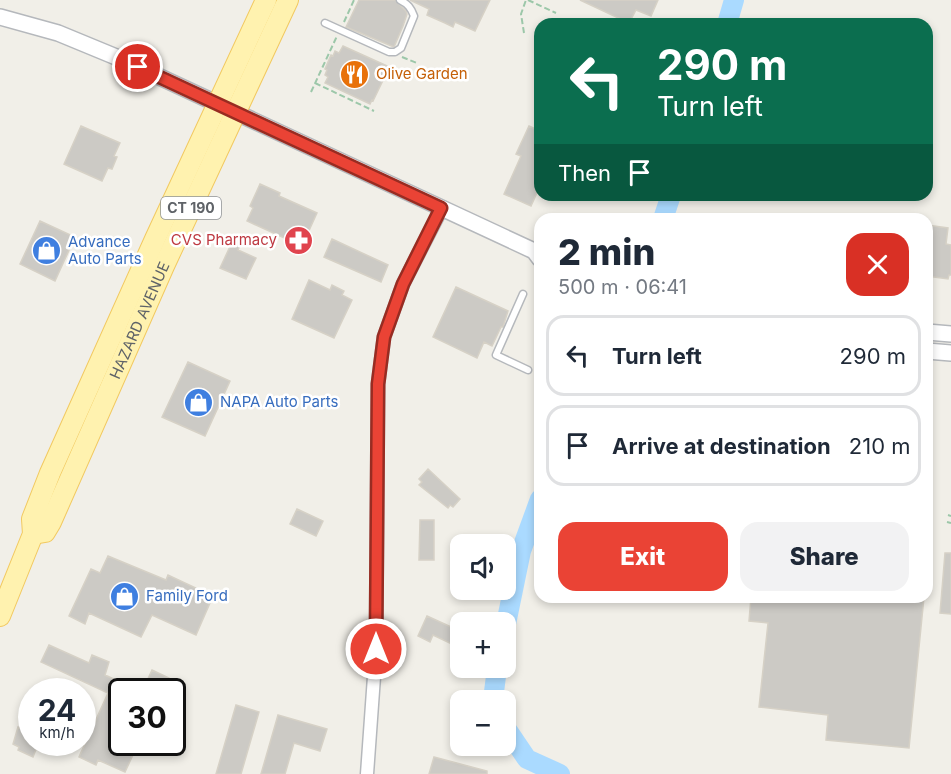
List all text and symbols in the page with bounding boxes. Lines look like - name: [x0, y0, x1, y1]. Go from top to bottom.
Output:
- text: 290 m: [657, 39, 787, 90]
- pin: [112, 41, 163, 92]
- icon: left: [558, 42, 636, 120]
- icon: arrive: [121, 50, 154, 83]
- restaurant icon: Olive Garden: [339, 58, 371, 90]
- place label: Olive Garden: [376, 64, 468, 83]
- text: Turn left: [657, 90, 763, 123]
- icon: arrive: [623, 156, 656, 189]
- text: Then: [558, 160, 611, 186]
- road number: CT 190: [161, 197, 221, 219]
- pharmacy icon: CVS Pharmacy: [282, 224, 314, 256]
- place label: CVS Pharmacy: [171, 230, 278, 249]
- text: 2 min: [558, 230, 655, 274]
- place label: Advance Auto Parts: [68, 232, 142, 268]
- button: close: [846, 233, 909, 296]
- shop icon: Advance Auto Parts: [31, 235, 63, 267]
- street label: HAZARD AVENUE: [105, 259, 174, 382]
- text: 500 m · 06:41: [558, 275, 687, 299]
- icon: left: [561, 339, 594, 372]
- text: Turn left: [612, 343, 702, 369]
- text: 290 m: [840, 343, 906, 369]
- shop icon: NAPA Auto Parts: [183, 386, 215, 418]
- place label: NAPA Auto Parts: [220, 392, 339, 411]
- icon: arrive: [561, 429, 594, 462]
- text: Arrive at destination: [612, 433, 831, 459]
- text: 210 m: [849, 433, 910, 459]
- button: Exit: [558, 522, 728, 591]
- button: Share: [740, 522, 909, 591]
- map controls: [450, 534, 516, 756]
- button: sound: [450, 534, 516, 600]
- shop icon: Family Ford: [109, 580, 141, 612]
- place label: Family Ford: [146, 586, 228, 605]
- button: +: [450, 612, 516, 678]
- position arrow: [344, 617, 408, 681]
- speed limit sign: 30: [108, 678, 186, 756]
- button: −: [450, 690, 516, 756]
- text: 24: [38, 692, 76, 728]
- text: km/h: [39, 723, 75, 742]

